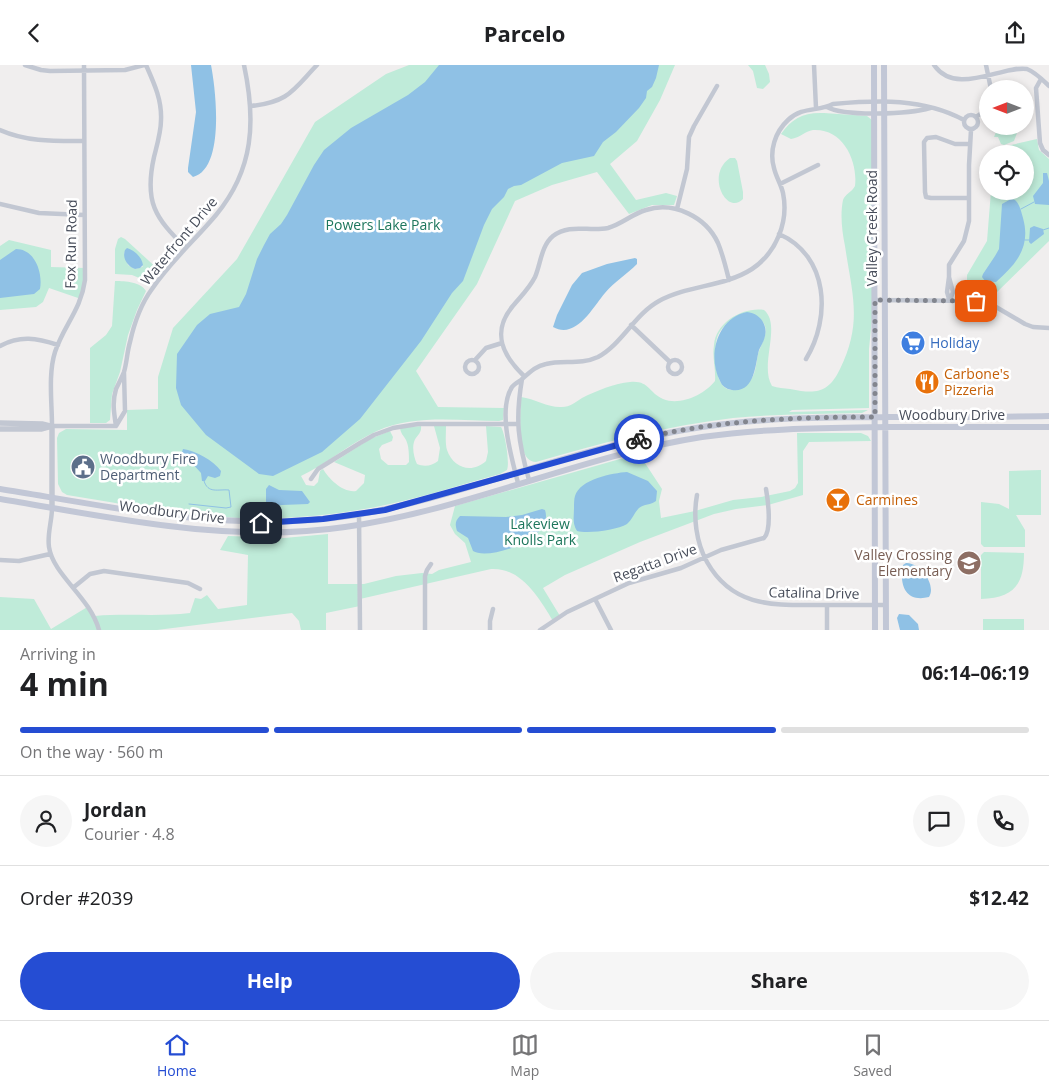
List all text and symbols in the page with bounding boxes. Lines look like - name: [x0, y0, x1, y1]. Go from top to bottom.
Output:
- text: Parcelo: [484, 18, 565, 48]
- icon: back: [20, 19, 48, 47]
- icon: share: [1001, 19, 1029, 47]
- north arrow: [979, 80, 1034, 135]
- map controls: [979, 80, 1034, 200]
- button: locate: [979, 145, 1034, 200]
- street label: Valley Creek Road: [862, 170, 881, 286]
- street label: Waterfront Drive: [136, 192, 221, 289]
- street label: Fox Run Road: [60, 199, 81, 289]
- park label: Powers Lake Park: [326, 215, 441, 234]
- pin: [955, 280, 997, 322]
- icon: bag: [962, 287, 990, 315]
- supermarket icon: Holiday: [900, 330, 926, 356]
- place label: Holiday: [930, 333, 980, 352]
- place label: Carbone's Pizzeria: [944, 364, 1010, 399]
- restaurant icon: Carbone's Pizzeria: [914, 369, 940, 395]
- street label: Woodbury Drive: [899, 405, 1005, 424]
- courier: [614, 414, 664, 464]
- icon: bike: [625, 425, 653, 453]
- place label: Woodbury Fire Department: [100, 449, 196, 484]
- public building icon: Woodbury Fire Department: [70, 454, 96, 480]
- bar icon: Carmines: [825, 487, 851, 513]
- place label: Carmines: [856, 490, 918, 509]
- street label: Woodbury Drive: [118, 496, 226, 527]
- pin: [240, 502, 282, 544]
- icon: home: [247, 509, 275, 537]
- park label: Lakeview Knolls Park: [504, 514, 577, 549]
- street label: Regatta Drive: [610, 539, 699, 586]
- place label: Valley Crossing Elementary: [854, 545, 953, 580]
- school or university icon: Valley Crossing Elementary: [956, 550, 982, 576]
- street label: Catalina Drive: [768, 582, 860, 603]
- text: Arriving in: [20, 643, 96, 665]
- text: 06:14–06:19: [922, 660, 1029, 686]
- text: 4 min: [20, 662, 109, 705]
- text: On the way · 560 m: [20, 741, 163, 763]
- button: person: [20, 795, 72, 847]
- button: chat: [913, 795, 965, 847]
- button: phone: [977, 795, 1029, 847]
- text: Jordan: [84, 797, 147, 823]
- text: Courier · 4.8: [84, 823, 175, 845]
- text: Order #2039: [20, 885, 133, 911]
- text: $12.42: [969, 885, 1029, 911]
- button: Help: [20, 952, 520, 1010]
- button: Share: [530, 952, 1029, 1010]
- tab: Home: [157, 1031, 197, 1080]
- tab: Map: [510, 1031, 539, 1080]
- tab: Saved: [853, 1031, 892, 1080]

